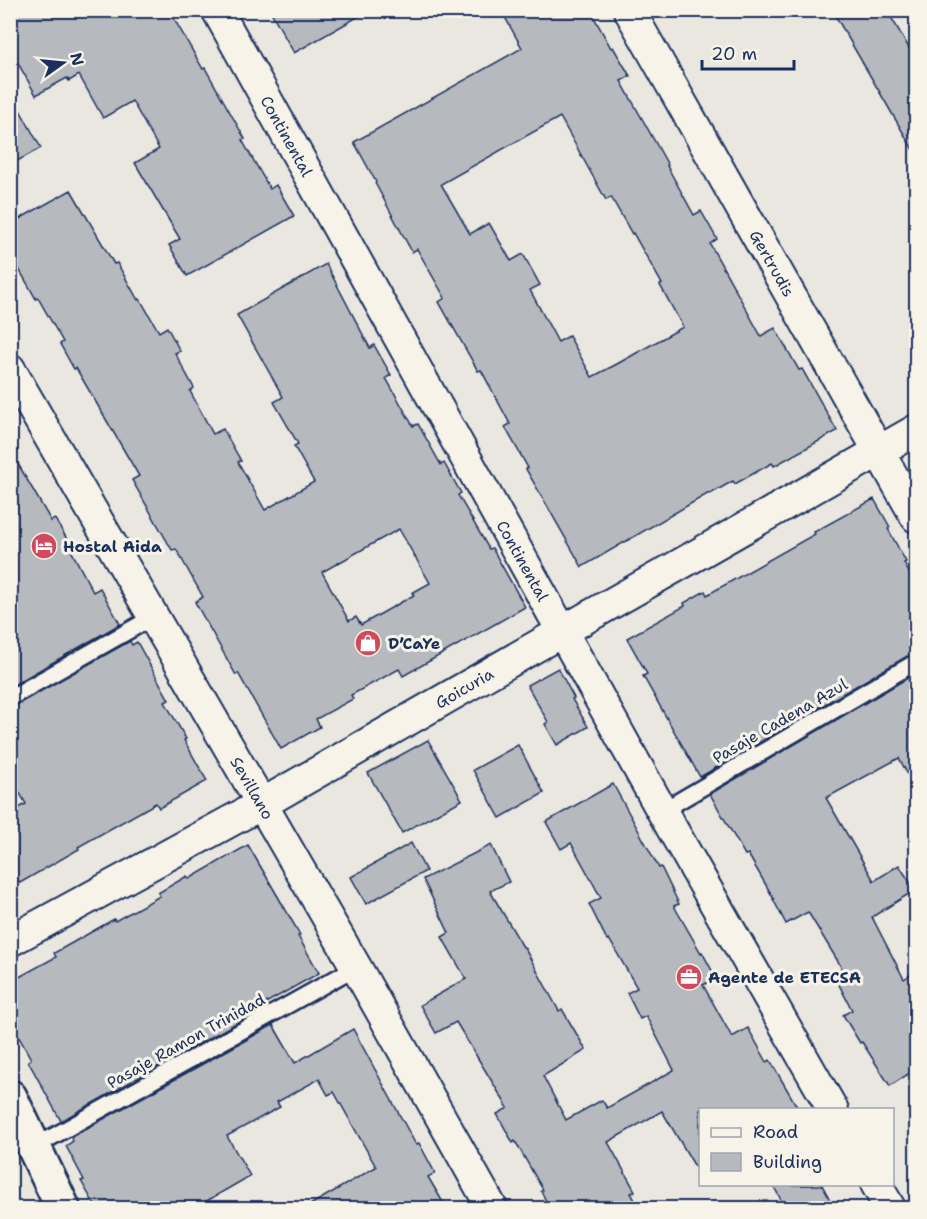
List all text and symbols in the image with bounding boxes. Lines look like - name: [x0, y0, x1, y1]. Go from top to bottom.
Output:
- north arrow: [33, 33, 93, 93]
- scale bar: [702, 33, 794, 71]
- text: 20 m: [711, 42, 757, 66]
- text: N: [65, 50, 89, 68]
- street label: Continental: [256, 92, 318, 180]
- street label: Gertrudis: [745, 226, 800, 300]
- street label: Continental: [492, 517, 554, 605]
- hotel icon: Hostal Aida: [29, 531, 59, 561]
- place label: Hostal Aida: [63, 536, 162, 557]
- shop icon: D’CaYe: [353, 628, 383, 658]
- place label: D’CaYe: [388, 633, 441, 654]
- street label: Goicuria: [431, 663, 497, 713]
- street label: Pasaje Cadena Azul: [709, 674, 851, 768]
- street label: Sevillano: [226, 753, 279, 823]
- office icon: Agente de ETECSA: [674, 962, 704, 992]
- place label: Agente de ETECSA: [708, 967, 861, 988]
- street label: Pasaje Ramon Trinidad: [103, 989, 269, 1093]
- legend: [699, 1108, 894, 1186]
- text: Road: [753, 1120, 798, 1144]
- text: Building: [753, 1150, 822, 1174]

